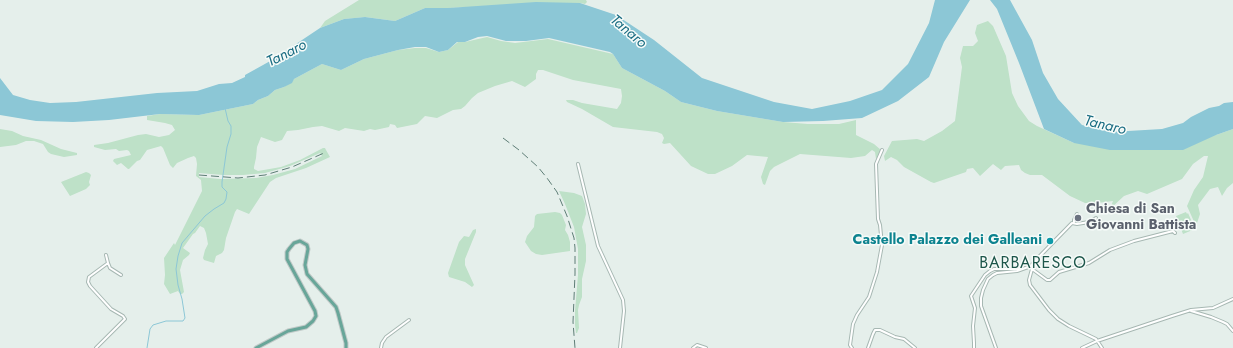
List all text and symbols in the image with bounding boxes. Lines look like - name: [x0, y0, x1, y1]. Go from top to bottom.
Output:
- water label: Tanaro: [606, 12, 650, 52]
- water label: Tanaro: [264, 36, 310, 72]
- water label: Tanaro: [1082, 112, 1128, 140]
- place label: Chiesa di San Giovanni Battista: [1086, 202, 1196, 234]
- marker: Chiesa di San Giovanni Battista: [1073, 213, 1083, 223]
- place label: Castello Palazzo dei Galleani: [853, 233, 1042, 249]
- marker: Castello Palazzo dei Galleani: [1045, 236, 1055, 246]
- district label: BARBARESCO: [979, 254, 1087, 274]

